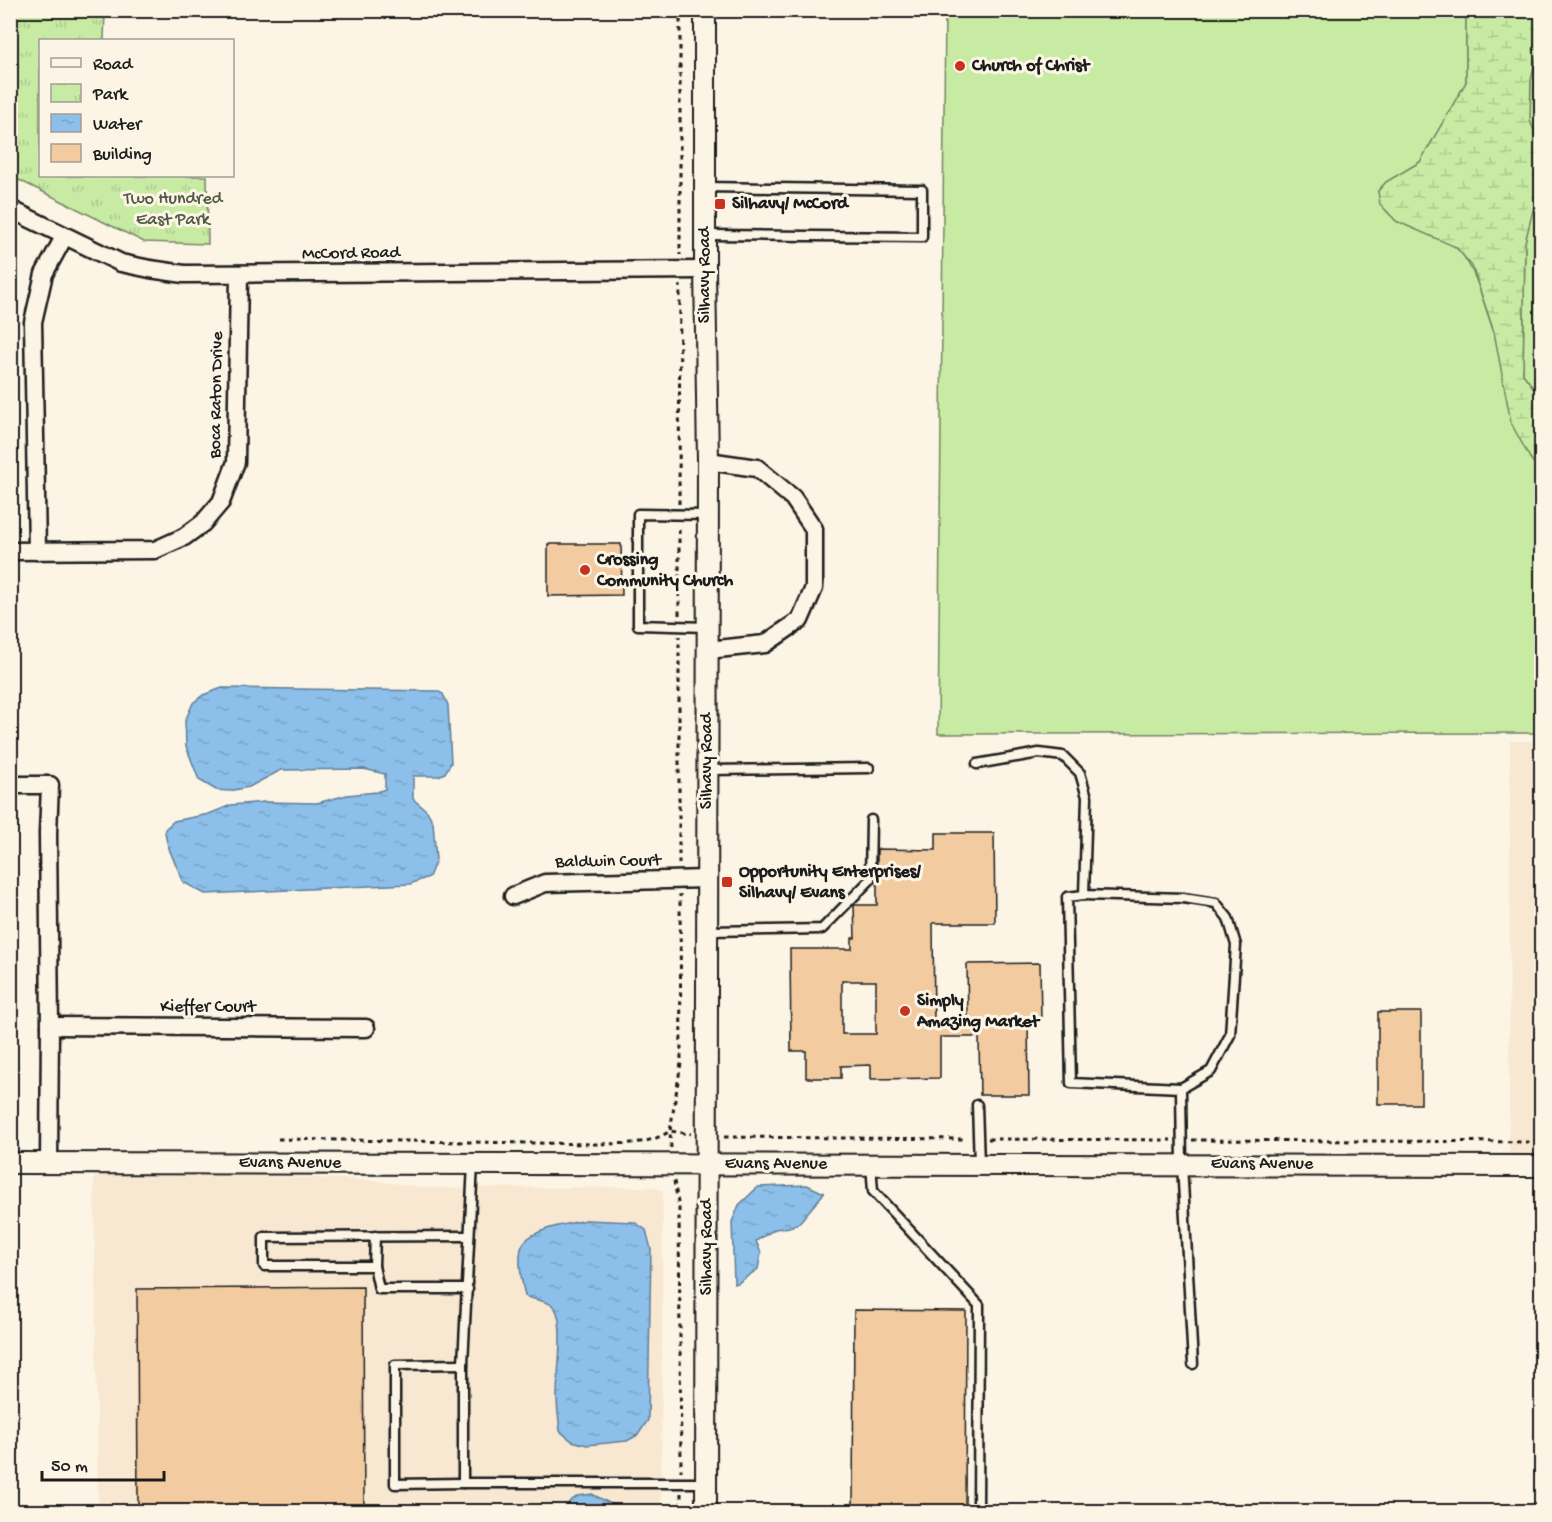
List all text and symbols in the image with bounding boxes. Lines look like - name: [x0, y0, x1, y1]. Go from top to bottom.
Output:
- legend: [39, 39, 234, 177]
- text: Road: [93, 55, 134, 76]
- place label: Church of Christ: [971, 56, 1091, 77]
- marker: Church of Christ: [953, 59, 967, 73]
- text: Park: [92, 85, 129, 106]
- text: Water: [93, 115, 143, 136]
- text: Building: [92, 145, 152, 166]
- park label: Two Hundred East Park: [123, 189, 224, 231]
- place label: Silhavy/ McCord: [732, 194, 850, 215]
- marker: Silhavy/ McCord: [713, 197, 727, 211]
- street label: Silhavy Road: [695, 225, 716, 323]
- street label: McCord Road: [302, 243, 402, 265]
- street label: Boca Raton Drive: [205, 331, 229, 460]
- place label: Crossing Community Church: [596, 550, 733, 592]
- marker: Crossing Community Church: [578, 563, 592, 577]
- street label: Silhavy Road: [697, 711, 718, 809]
- street label: Baldwin Court: [554, 851, 663, 873]
- place label: Opportunity Enterprises/ Silhavy/ Evans: [739, 862, 921, 904]
- marker: Opportunity Enterprises/ Silhavy/ Evans: [720, 875, 734, 889]
- place label: Simply Amazing Market: [916, 991, 1040, 1033]
- street label: Kieffer Court: [160, 997, 257, 1018]
- marker: Simply Amazing Market: [898, 1004, 912, 1018]
- street label: Evans Avenue: [239, 1153, 342, 1174]
- street label: Evans Avenue: [725, 1154, 828, 1175]
- street label: Evans Avenue: [1211, 1154, 1314, 1175]
- street label: Silhavy Road: [697, 1197, 718, 1295]
- scale bar: [42, 1444, 164, 1482]
- text: 50 m: [51, 1457, 88, 1478]

